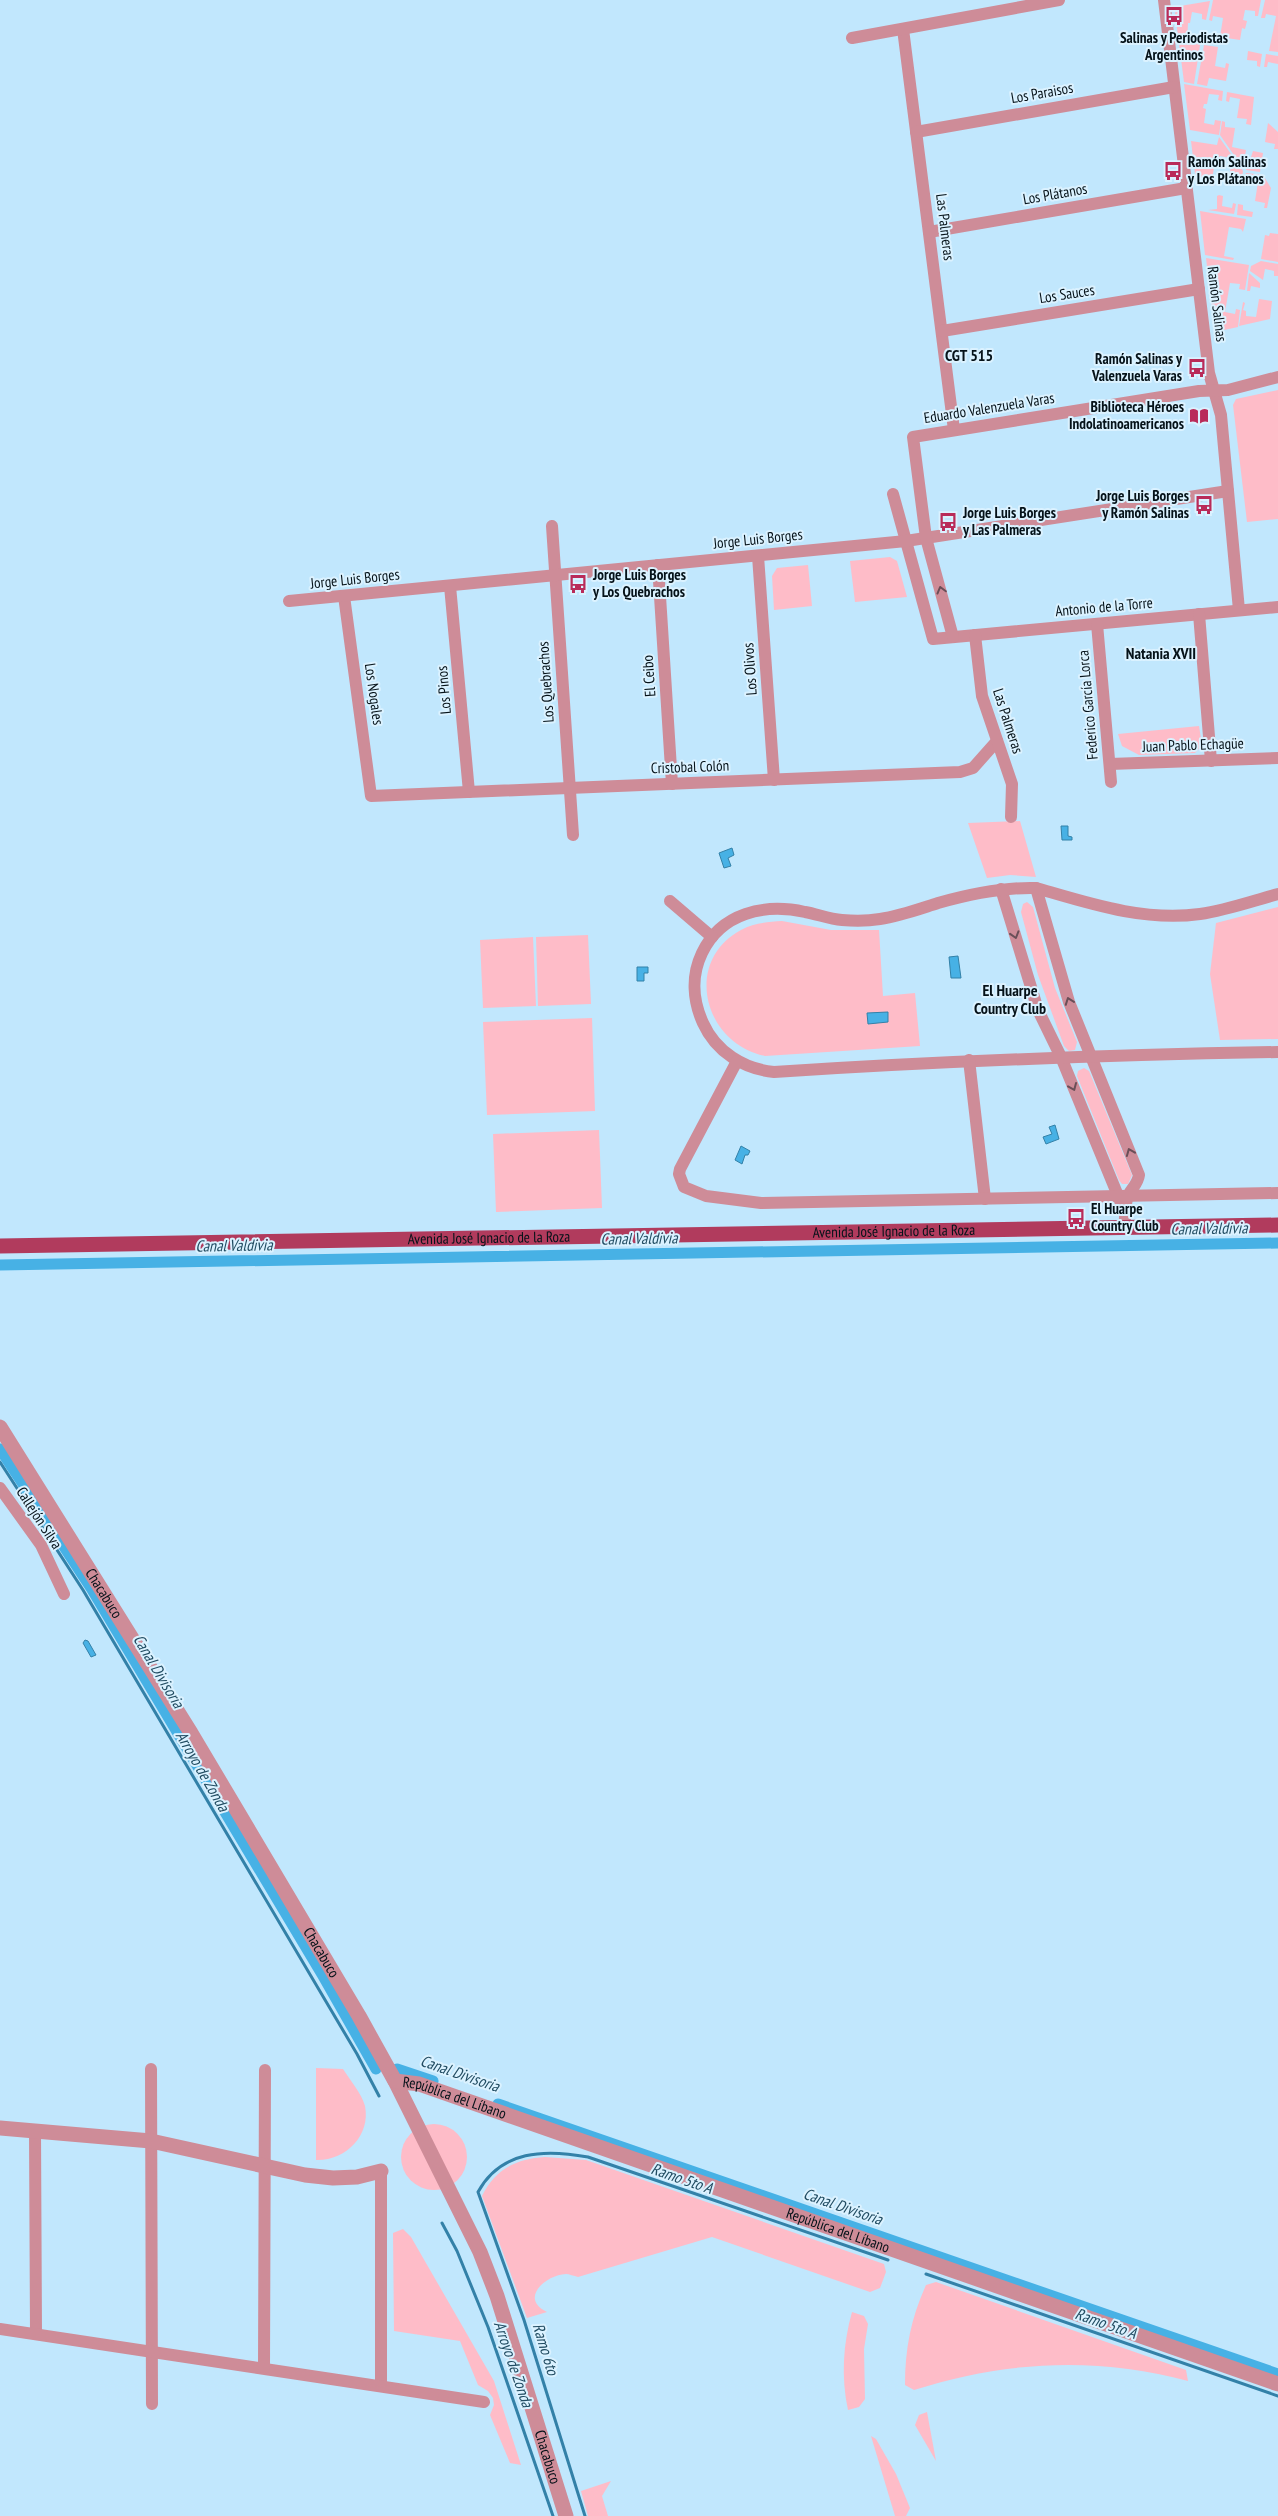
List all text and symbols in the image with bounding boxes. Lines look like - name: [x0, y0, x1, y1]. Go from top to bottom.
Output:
- bus stop icon: Salinas y Periodistas Argentinos: [1163, 5, 1185, 27]
- place label: Salinas y Periodistas Argentinos: [1120, 28, 1228, 64]
- street label: Los Paraisos: [1009, 78, 1074, 107]
- place label: Ramón Salinas y Los Plátanos: [1187, 152, 1266, 188]
- bus stop icon: Ramón Salinas y Los Plátanos: [1162, 160, 1184, 182]
- street label: Los Plátanos: [1021, 179, 1088, 208]
- street label: Las Palmeras: [932, 192, 959, 261]
- street label: Ramón Salinas: [1203, 265, 1232, 343]
- street label: Los Sauces: [1038, 280, 1096, 307]
- district label: CGT 515: [945, 345, 993, 365]
- place label: Ramón Salinas y Valenzuela Varas: [1091, 349, 1183, 385]
- bus stop icon: Ramón Salinas y Valenzuela Varas: [1186, 357, 1208, 379]
- street label: Eduardo Valenzuela Varas: [922, 388, 1056, 427]
- place label: Biblioteca Héroes Indolatinoamericanos: [1069, 397, 1184, 433]
- library icon: Biblioteca Héroes Indolatinoamericanos: [1188, 405, 1210, 427]
- place label: Jorge Luis Borges y Ramón Salinas: [1095, 486, 1189, 522]
- bus stop icon: Jorge Luis Borges y Ramón Salinas: [1193, 494, 1215, 516]
- place label: Jorge Luis Borges y Las Palmeras: [962, 503, 1056, 539]
- bus stop icon: Jorge Luis Borges y Las Palmeras: [937, 511, 959, 533]
- street label: Jorge Luis Borges: [711, 524, 803, 553]
- street label: Jorge Luis Borges: [308, 564, 400, 593]
- place label: Jorge Luis Borges y Los Quebrachos: [592, 565, 686, 601]
- bus stop icon: Jorge Luis Borges y Los Quebrachos: [567, 573, 589, 595]
- one-way arrow: [936, 587, 946, 595]
- street label: Antonio de la Torre: [1054, 593, 1154, 620]
- street label: Los Quebrachos: [533, 641, 558, 723]
- street label: Los Olivos: [738, 642, 761, 696]
- district label: Natania XVII: [1126, 643, 1196, 663]
- street label: Federico García Lorca: [1073, 649, 1102, 761]
- street label: El Ceibo: [638, 654, 659, 698]
- street label: Los Nogales: [361, 662, 388, 726]
- street label: Los Pinos: [432, 665, 455, 715]
- street label: Las Palmeras: [989, 686, 1028, 756]
- street label: Juan Pablo Echagüe: [1141, 733, 1244, 756]
- street label: Cristobal Colón: [651, 756, 729, 777]
- one-way arrow: [1009, 931, 1019, 939]
- district label: El Huarpe Country Club: [974, 980, 1046, 1018]
- one-way arrow: [1065, 997, 1075, 1006]
- one-way arrow: [1067, 1082, 1078, 1091]
- one-way arrow: [1125, 1148, 1136, 1157]
- place label: El Huarpe Country Club: [1091, 1199, 1159, 1235]
- bus stop icon: El Huarpe Country Club: [1065, 1207, 1087, 1229]
- water label: Canal Valdivia: [1170, 1217, 1249, 1239]
- street label: Avenida José Ignacio de la Roza: [812, 1220, 975, 1242]
- street label: Avenida José Ignacio de la Roza: [407, 1227, 570, 1248]
- water label: Canal Valdivia: [600, 1227, 679, 1249]
- water label: Canal Valdivia: [195, 1234, 274, 1256]
- street label: Callejón Silva: [12, 1483, 67, 1552]
- street label: Chacabuco: [81, 1564, 127, 1622]
- water label: Canal Divisoria: [129, 1631, 190, 1713]
- water label: Arroyo de Zonda: [172, 1727, 235, 1816]
- street label: Chacabuco: [299, 1924, 344, 1981]
- water label: Canal Divisoria: [418, 2050, 504, 2096]
- street label: República del Líbano: [402, 2072, 509, 2123]
- water label: Ramo 5to A: [649, 2158, 716, 2198]
- water label: Canal Divisoria: [801, 2183, 887, 2229]
- street label: República del Líbano: [784, 2203, 892, 2257]
- water label: Ramo 5to A: [1073, 2303, 1140, 2343]
- water label: Arroyo de Zonda: [490, 2318, 539, 2411]
- water label: Ramo 6to: [529, 2321, 564, 2378]
- street label: Chacabuco: [531, 2428, 565, 2486]

